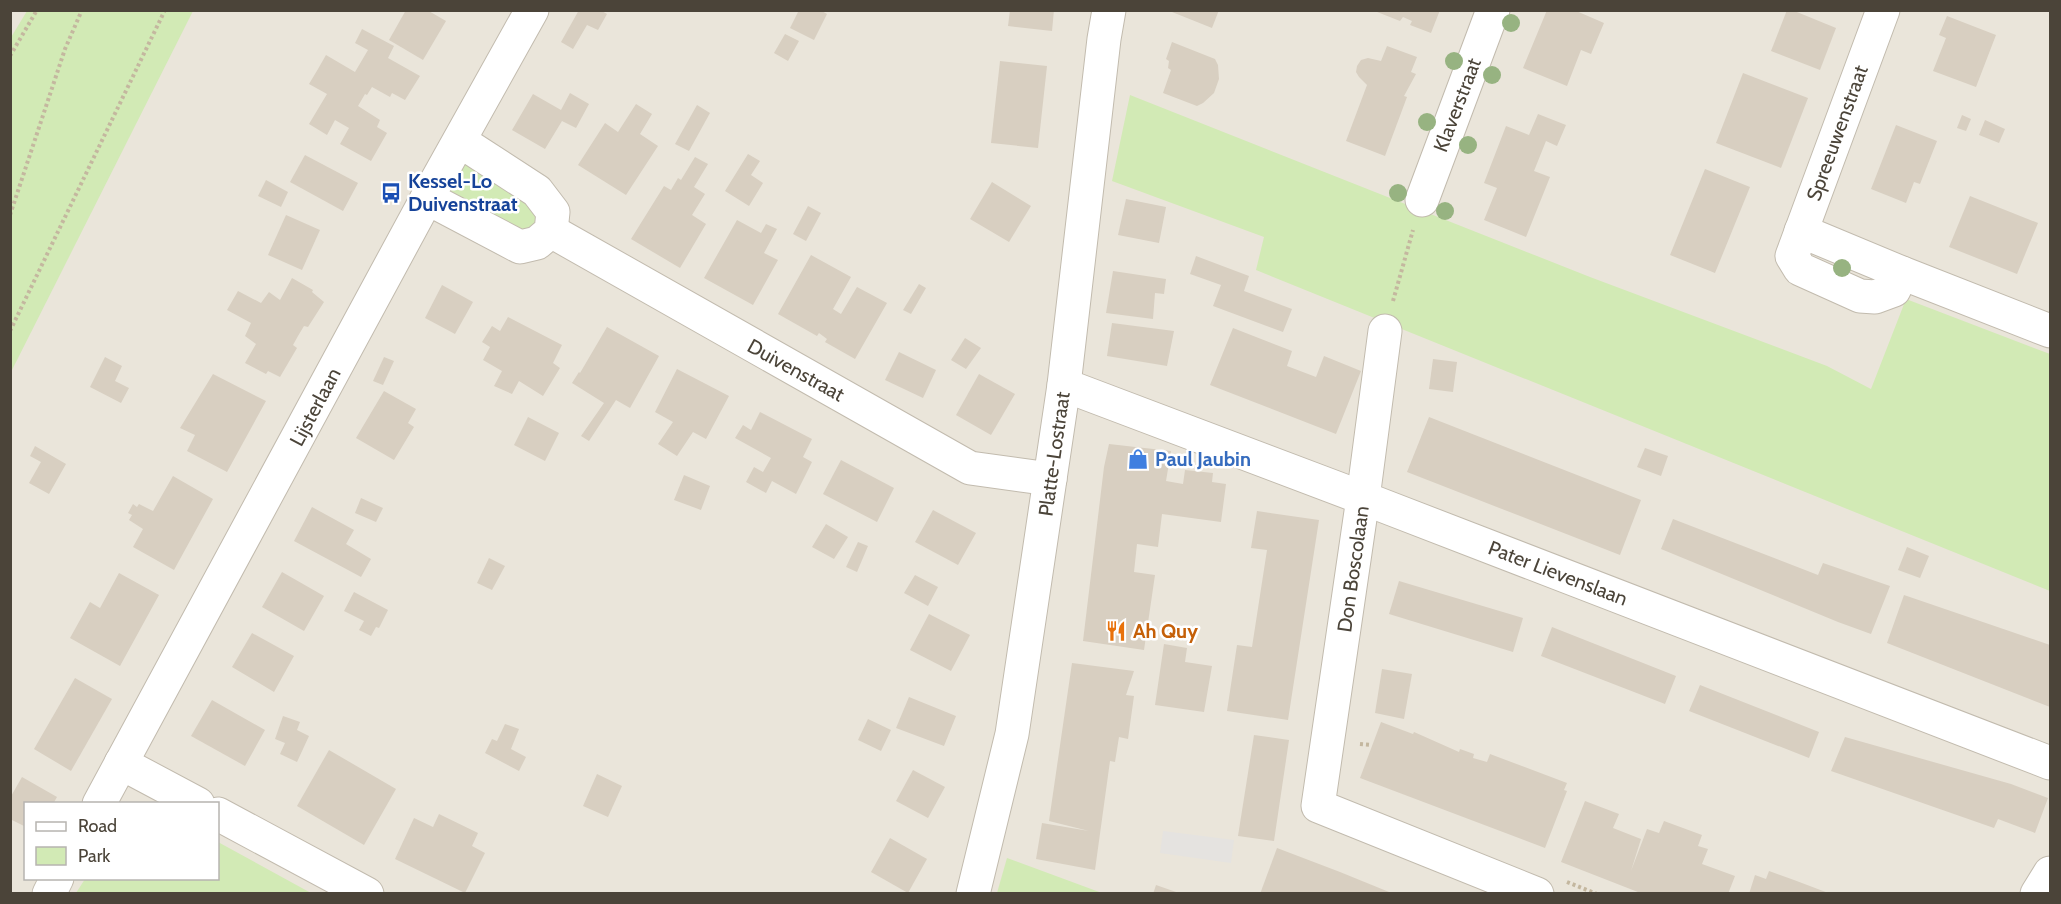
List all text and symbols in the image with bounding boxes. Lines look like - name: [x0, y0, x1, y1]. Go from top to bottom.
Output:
- street label: Klaverstraat: [1428, 55, 1486, 155]
- street label: Spreeuwenstraat: [1801, 62, 1873, 204]
- place label: Kessel-Lo Duivenstraat: [408, 169, 518, 216]
- bus stop icon: Kessel-Lo Duivenstraat: [379, 181, 403, 205]
- street label: Duivenstraat: [743, 334, 849, 407]
- street label: Lijsterlaan: [284, 364, 346, 450]
- street label: Platte-Lostraat: [1033, 390, 1075, 518]
- shop icon: Paul Jaubin: [1126, 447, 1150, 471]
- place label: Paul Jaubin: [1155, 447, 1251, 471]
- street label: Don Boscolaan: [1332, 504, 1374, 634]
- street label: Pater Lievenslaan: [1485, 535, 1631, 611]
- restaurant icon: Ah Quy: [1104, 619, 1128, 643]
- place label: Ah Quy: [1133, 619, 1198, 643]
- legend: [24, 802, 219, 880]
- text: Road: [78, 815, 117, 837]
- text: Park: [78, 845, 111, 867]

